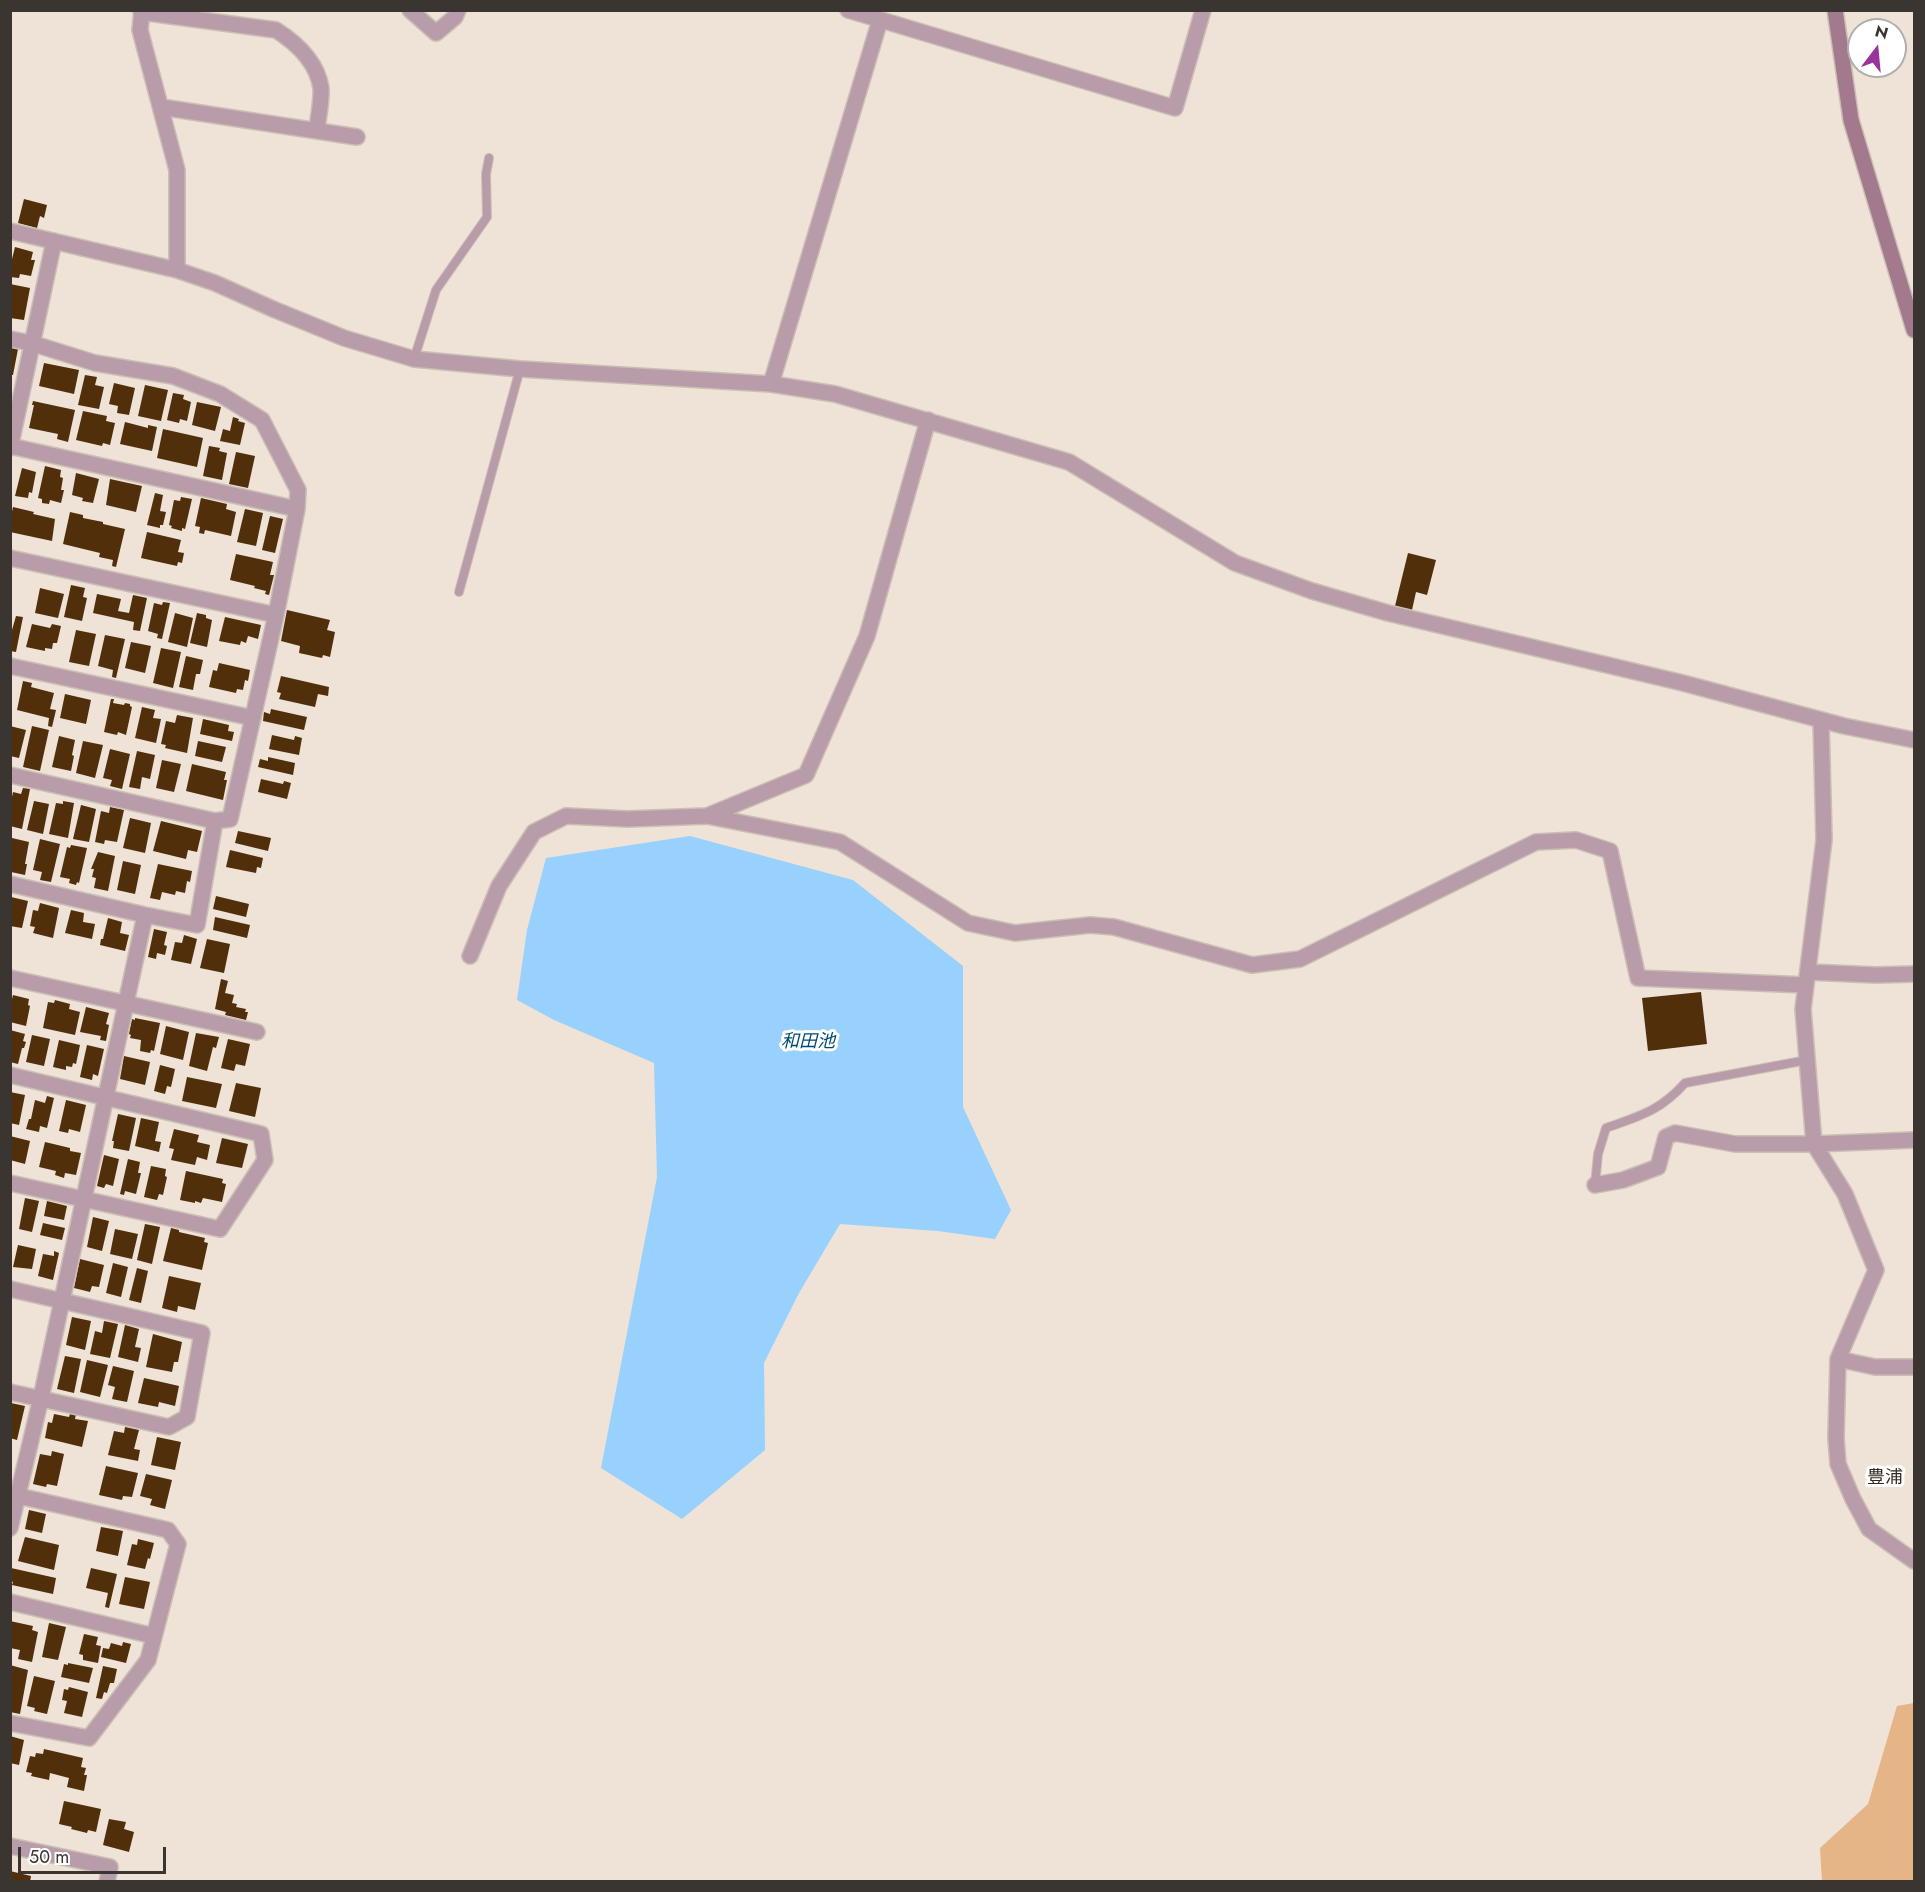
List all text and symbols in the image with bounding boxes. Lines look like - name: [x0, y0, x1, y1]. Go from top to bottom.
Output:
- north arrow: [1847, 18, 1907, 78]
- text: N: [1872, 19, 1891, 45]
- water label: 和田池: [781, 1032, 835, 1054]
- district label: 豊浦: [1867, 1468, 1903, 1490]
- scale bar: [21, 1835, 170, 1873]
- text: 50 m: [29, 1844, 69, 1870]

